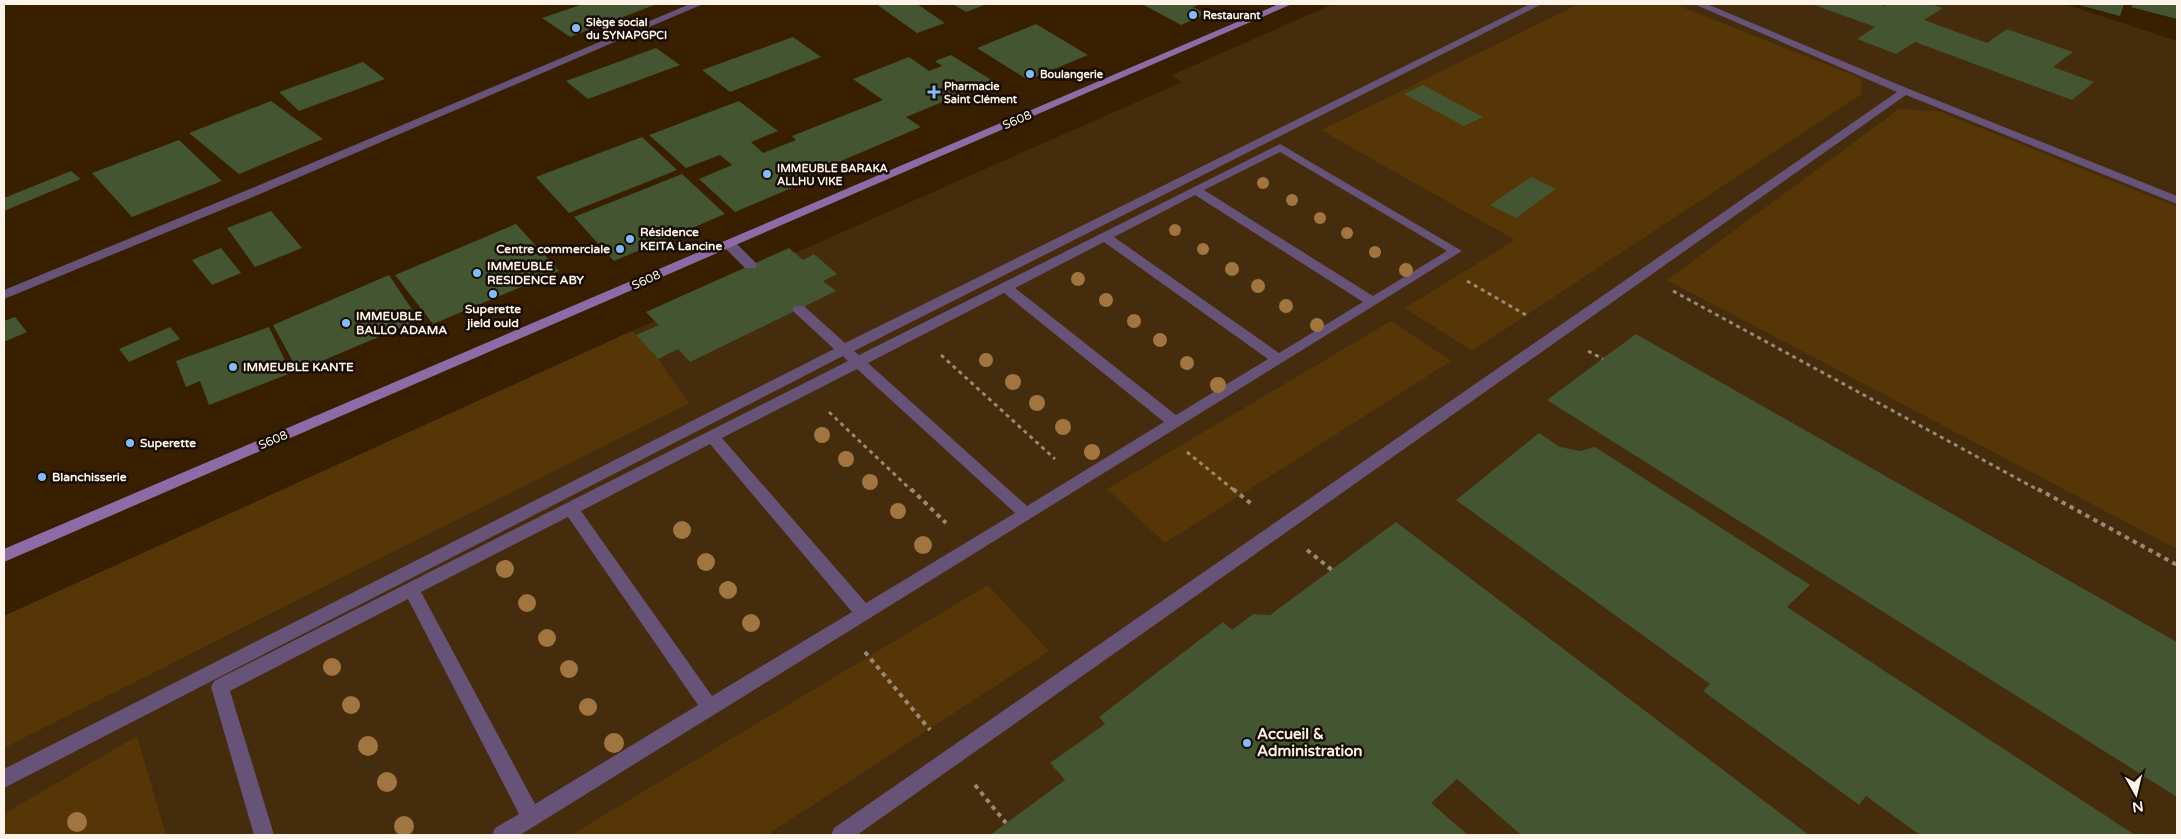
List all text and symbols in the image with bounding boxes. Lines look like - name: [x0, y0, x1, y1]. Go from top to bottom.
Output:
- marker: Restaurant: [1187, 9, 1199, 21]
- place label: Restaurant: [1203, 9, 1261, 22]
- place label: SIège social du SYNAPGPCI: [586, 16, 667, 42]
- marker: SIège social du SYNAPGPCI: [570, 22, 582, 34]
- marker: Boulangerie: [1024, 68, 1036, 80]
- place label: Boulangerie: [1040, 68, 1104, 82]
- place label: Pharmacie Saint Clément: [944, 80, 1018, 106]
- marker: Pharmacie Saint Clément: [928, 86, 940, 98]
- street label: S608: [1000, 108, 1034, 132]
- place label: IMMEUBLE BARAKA ALLHU VIKE: [777, 162, 888, 188]
- marker: IMMEUBLE BARAKA ALLHU VIKE: [761, 168, 773, 180]
- place label: Résidence KEITA Lancine: [640, 225, 722, 253]
- marker: Résidence KEITA Lancine: [624, 233, 636, 245]
- place label: Centre commerciale: [496, 242, 610, 256]
- marker: Centre commerciale: [614, 243, 626, 255]
- place label: IMMEUBLE RESIDENCE ABY: [487, 259, 584, 287]
- marker: IMMEUBLE RESIDENCE ABY: [471, 267, 483, 279]
- street label: S608: [629, 268, 663, 292]
- marker: Superette jield ould: [487, 288, 499, 300]
- place label: Superette jield ould: [465, 302, 521, 331]
- place label: IMMEUBLE BALLO ADAMA: [356, 309, 447, 337]
- marker: IMMEUBLE BALLO ADAMA: [340, 317, 352, 329]
- place label: IMMEUBLE KANTE: [243, 360, 354, 374]
- marker: IMMEUBLE KANTE: [227, 361, 239, 373]
- street label: S608: [256, 428, 290, 452]
- place label: Superette: [140, 436, 196, 451]
- marker: Superette: [124, 437, 136, 449]
- place label: Blanchisserie: [52, 470, 127, 484]
- marker: Blanchisserie: [36, 471, 48, 483]
- place label: Accueil & Administration: [1257, 725, 1362, 760]
- marker: Accueil & Administration: [1241, 737, 1253, 749]
- north arrow: [2111, 769, 2161, 819]
- text: N: [2131, 797, 2144, 816]

